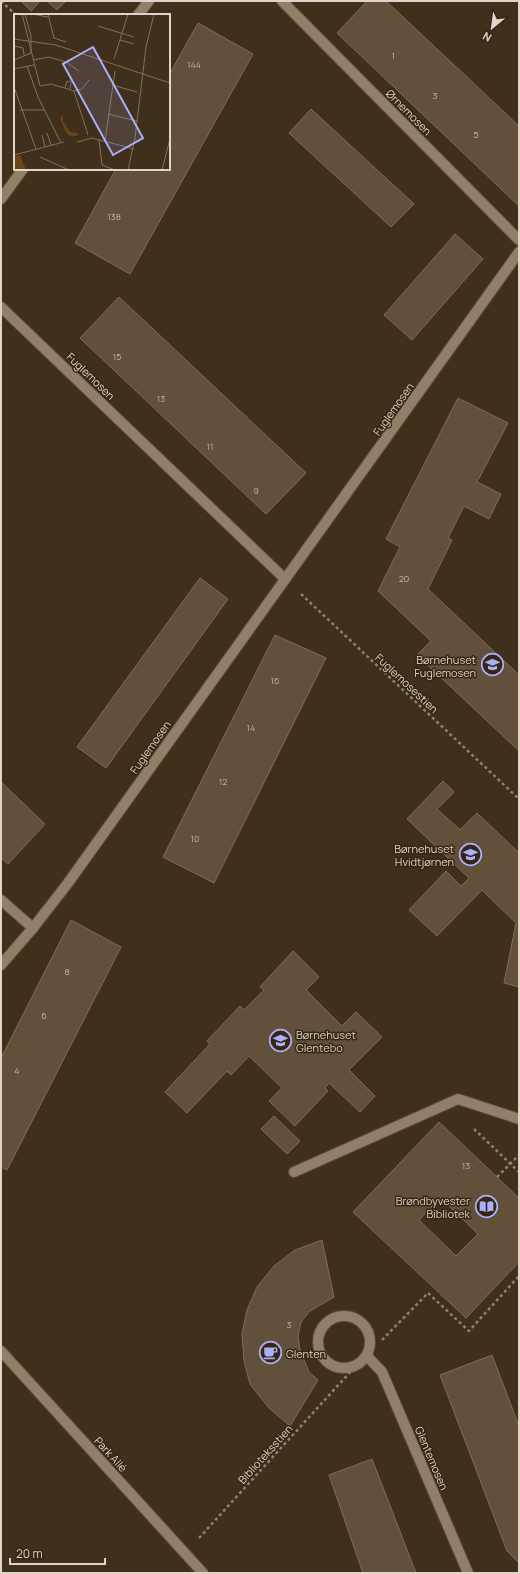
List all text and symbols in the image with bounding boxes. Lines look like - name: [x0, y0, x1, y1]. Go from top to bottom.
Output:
- north arrow: [472, 8, 512, 48]
- inset map: [14, 14, 170, 170]
- text: N: [480, 29, 494, 46]
- house number: 1: [391, 49, 395, 62]
- house number: 144: [187, 58, 201, 71]
- street label: Ørnemosen: [383, 86, 435, 138]
- house number: 3: [433, 89, 438, 102]
- house number: 5: [473, 128, 479, 141]
- house number: 138: [107, 210, 121, 223]
- street label: Fuglemosen: [64, 349, 118, 403]
- house number: 15: [113, 350, 121, 363]
- street label: Fuglemosen: [369, 379, 417, 439]
- house number: 13: [157, 392, 165, 405]
- house number: 11: [206, 440, 214, 453]
- house number: 9: [253, 484, 259, 497]
- house number: 20: [399, 572, 409, 585]
- street label: Fuglemosestien: [372, 650, 442, 716]
- place label: Børnehuset Fuglemosen: [414, 652, 476, 680]
- school or university icon: Børnehuset Fuglemosen: [479, 652, 505, 678]
- house number: 16: [270, 674, 280, 687]
- street label: Fuglemosen: [126, 717, 174, 777]
- house number: 14: [247, 721, 255, 734]
- house number: 12: [219, 775, 227, 788]
- house number: 10: [191, 832, 200, 845]
- place label: Børnehuset Hvidtjørnen: [394, 841, 454, 869]
- school or university icon: Børnehuset Hvidtjørnen: [457, 841, 483, 867]
- house number: 8: [64, 965, 70, 978]
- house number: 6: [41, 1009, 47, 1022]
- school or university icon: Børnehuset Glentebo: [267, 1027, 293, 1053]
- place label: Børnehuset Glentebo: [296, 1027, 356, 1055]
- house number: 4: [14, 1064, 20, 1077]
- house number: 13: [462, 1159, 470, 1172]
- place label: Brøndbyvester Bibliotek: [396, 1193, 471, 1221]
- library icon: Brøndbyvester Bibliotek: [473, 1193, 499, 1219]
- house number: 3: [287, 1318, 292, 1331]
- cafe icon: Glenten: [258, 1340, 284, 1366]
- place label: Glenten: [286, 1346, 326, 1361]
- street label: Biblioteksstien: [234, 1421, 296, 1487]
- street label: Glentemosen: [412, 1424, 452, 1492]
- street label: Park Allé: [91, 1433, 131, 1475]
- scale bar: [10, 1540, 105, 1566]
- text: 20 m: [16, 1545, 43, 1562]

